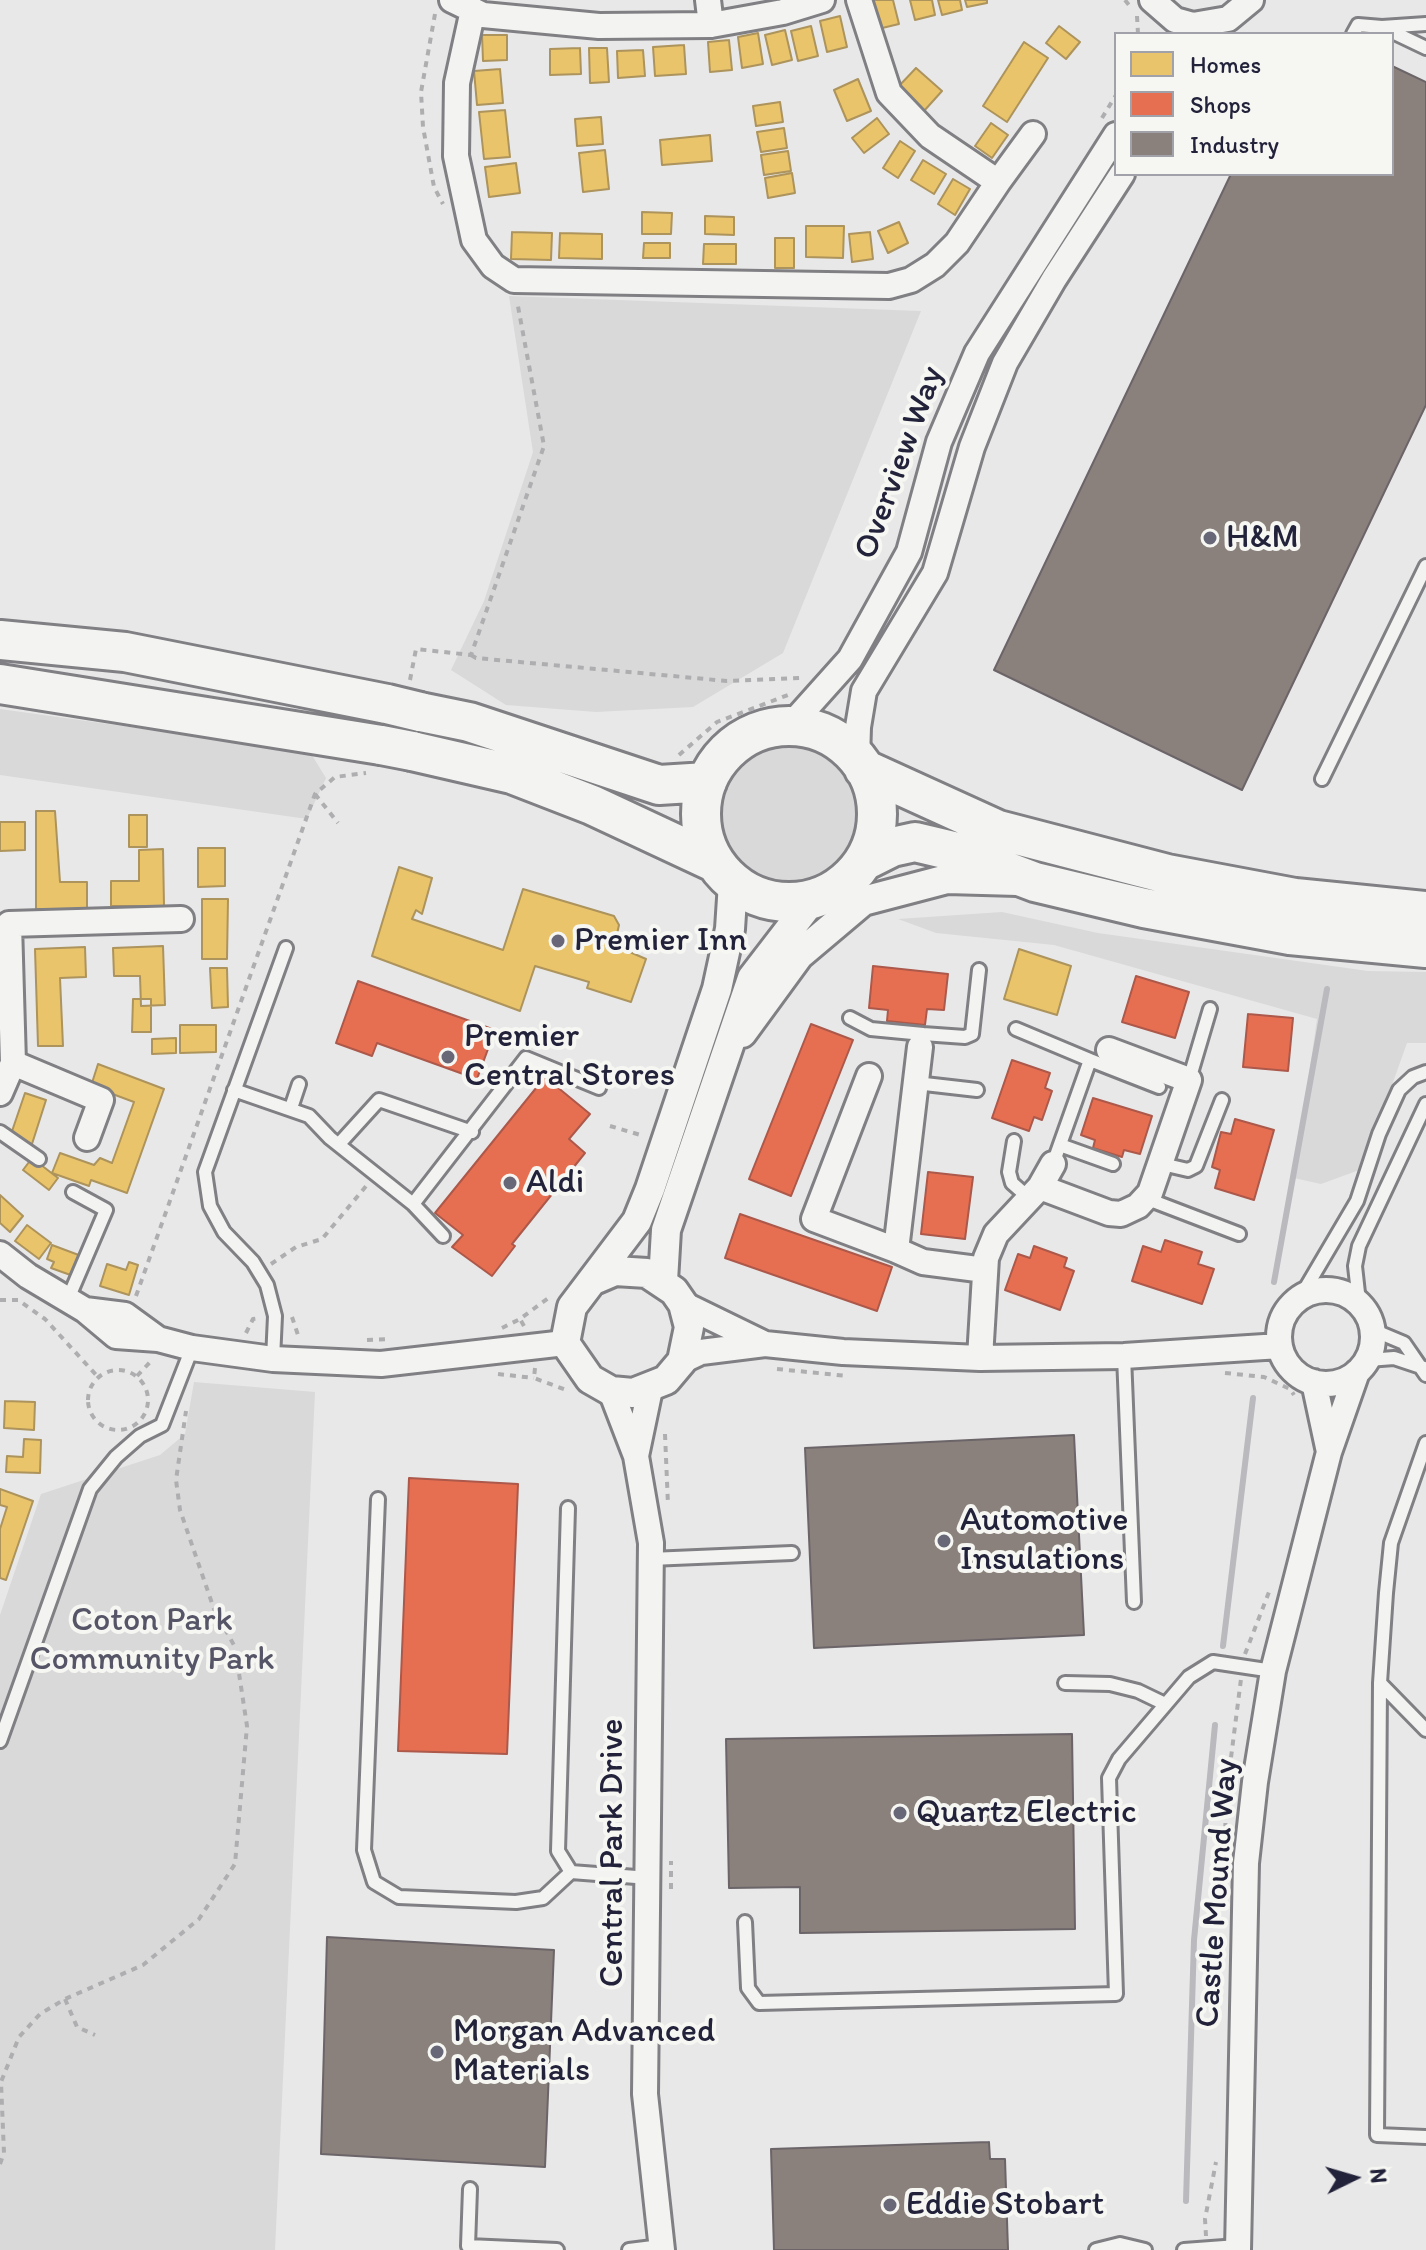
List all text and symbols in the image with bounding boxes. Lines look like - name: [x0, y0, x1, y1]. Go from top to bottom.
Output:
- legend: [1114, 32, 1394, 176]
- text: Homes: [1190, 50, 1261, 79]
- text: Shops: [1190, 90, 1251, 119]
- text: Industry: [1190, 130, 1279, 159]
- street label: Overview Way: [846, 361, 954, 565]
- place label: H&M: [1226, 518, 1299, 558]
- marker: H&M: [1201, 529, 1219, 547]
- place label: Premier Inn: [574, 921, 747, 961]
- marker: Premier Inn: [549, 932, 567, 950]
- place label: Premier Central Stores: [464, 1017, 675, 1096]
- marker: Premier Central Stores: [439, 1048, 457, 1066]
- place label: Aldi: [526, 1163, 584, 1203]
- marker: Aldi: [501, 1174, 519, 1192]
- place label: Automotive Insulations: [960, 1501, 1128, 1580]
- marker: Automotive Insulations: [935, 1532, 953, 1550]
- park label: Coton Park Community Park: [30, 1601, 274, 1680]
- street label: Central Park Drive: [593, 1719, 633, 1987]
- street label: Castle Mound Way: [1188, 1757, 1248, 2029]
- place label: Quartz Electric: [916, 1793, 1136, 1833]
- marker: Quartz Electric: [891, 1804, 909, 1822]
- place label: Morgan Advanced Materials: [453, 2012, 715, 2092]
- marker: Morgan Advanced Materials: [428, 2043, 446, 2061]
- north arrow: [1314, 2138, 1394, 2218]
- text: N: [1364, 2167, 1393, 2184]
- place label: Eddie Stobart: [906, 2185, 1104, 2225]
- marker: Eddie Stobart: [881, 2196, 899, 2214]

